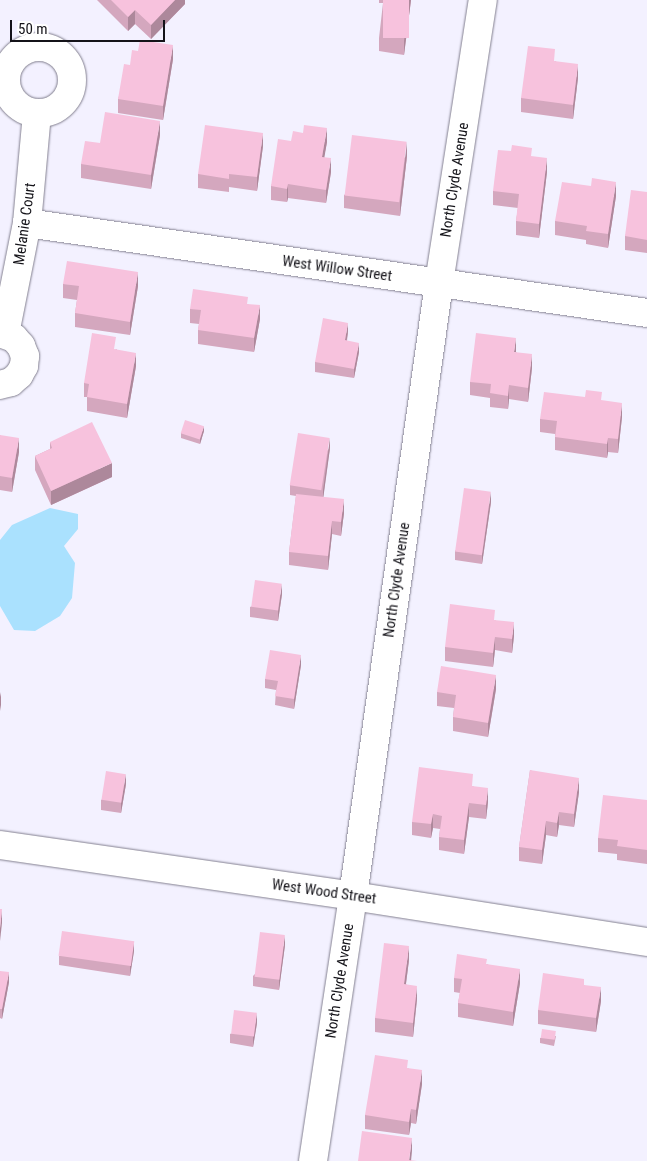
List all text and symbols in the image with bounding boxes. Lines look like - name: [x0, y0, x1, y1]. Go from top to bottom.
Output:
- scale bar: [12, 10, 168, 42]
- text: 50 m: [18, 20, 48, 38]
- street label: North Clyde Avenue: [437, 121, 473, 239]
- street label: Melanie Court: [10, 182, 40, 266]
- street label: West Willow Street: [281, 252, 393, 286]
- street label: North Clyde Avenue: [380, 521, 414, 639]
- street label: West Wood Street: [271, 876, 377, 908]
- street label: North Clyde Avenue: [322, 922, 358, 1040]

